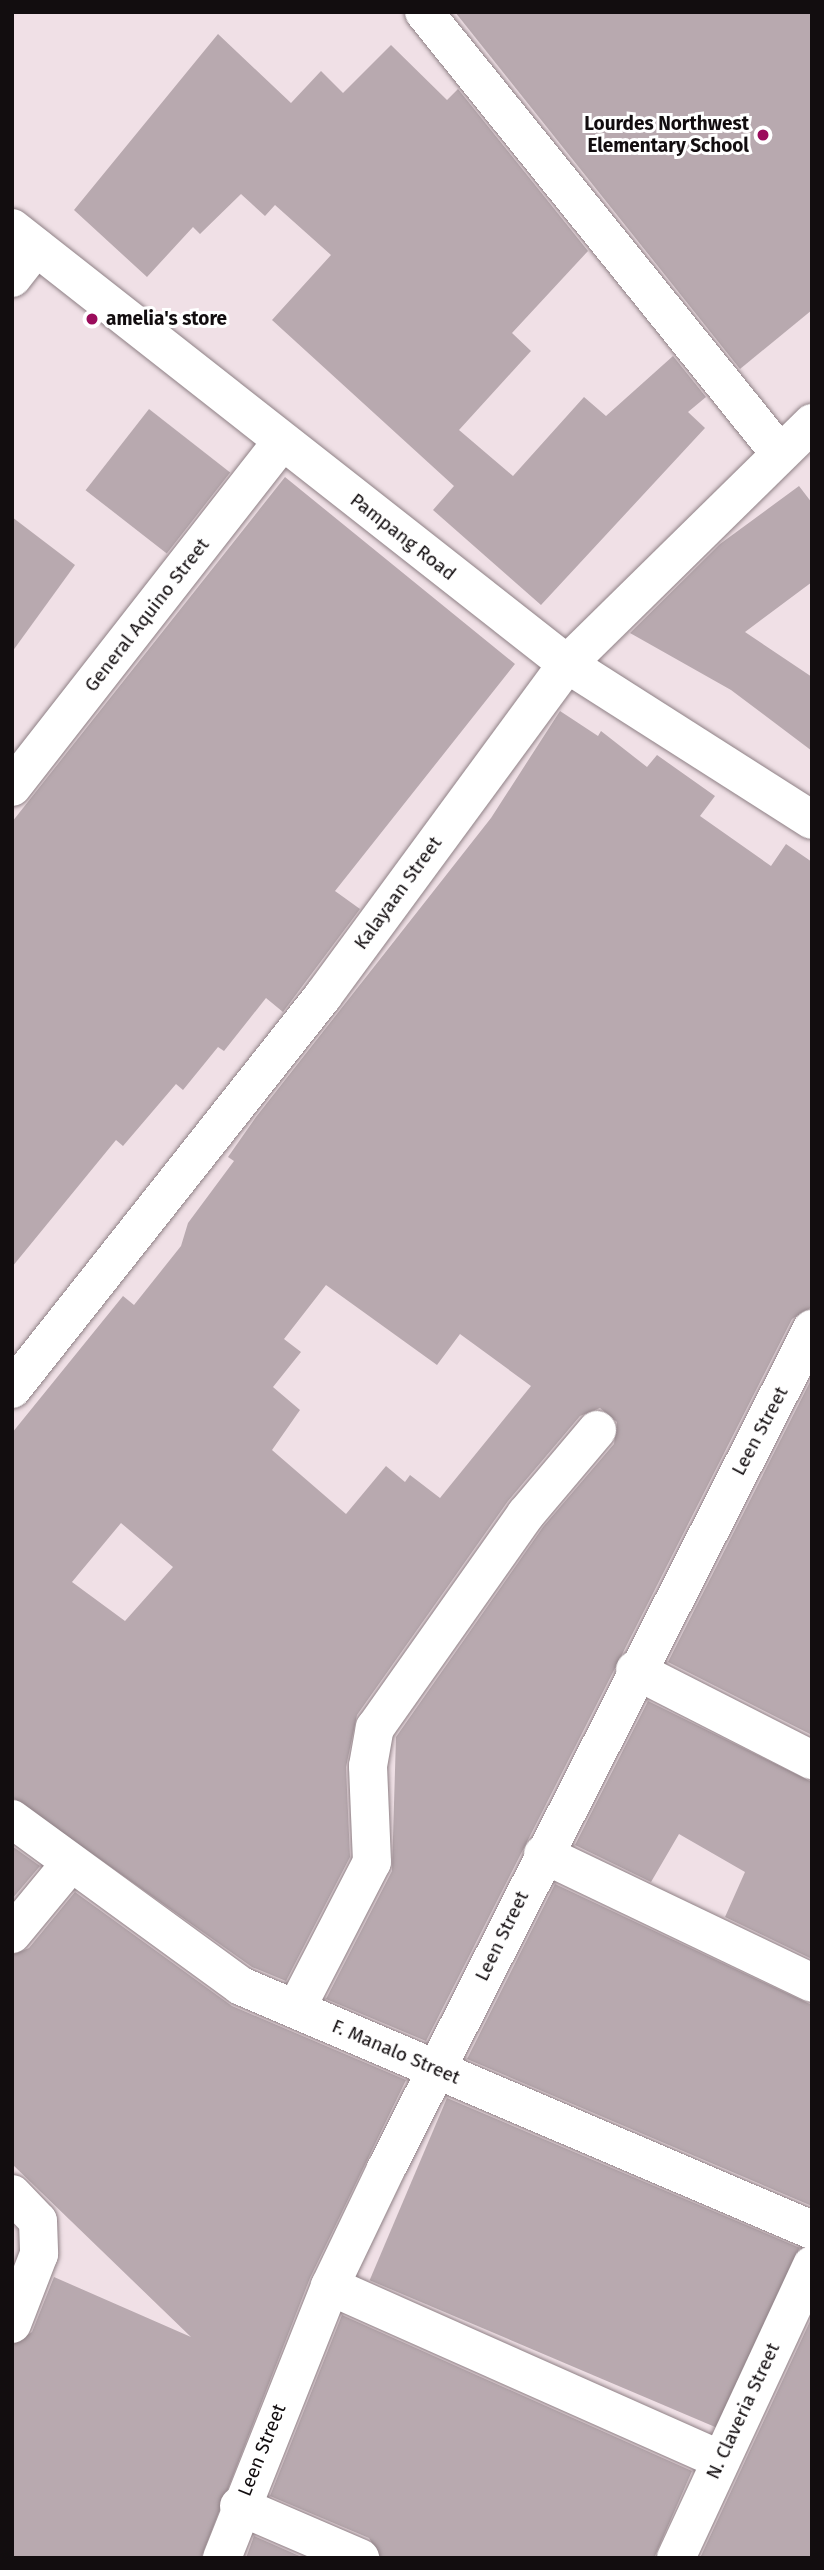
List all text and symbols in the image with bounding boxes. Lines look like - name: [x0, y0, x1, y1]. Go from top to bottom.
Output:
- place label: Lourdes Northwest Elementary School: [584, 113, 749, 157]
- marker: Lourdes Northwest Elementary School: [755, 127, 771, 143]
- place label: amelia's store: [106, 308, 227, 330]
- marker: amelia's store: [84, 311, 100, 327]
- street label: Pampang Road: [346, 489, 460, 585]
- street label: General Aquino Street: [80, 534, 214, 696]
- street label: Kalayaan Street: [349, 832, 447, 954]
- street label: Leen Street: [727, 1383, 793, 1479]
- street label: Leen Street: [470, 1887, 534, 1985]
- street label: F. Manalo Street: [329, 2015, 463, 2089]
- street label: N. Claveria Street: [701, 2339, 785, 2483]
- street label: Leen Street: [233, 2401, 291, 2499]

